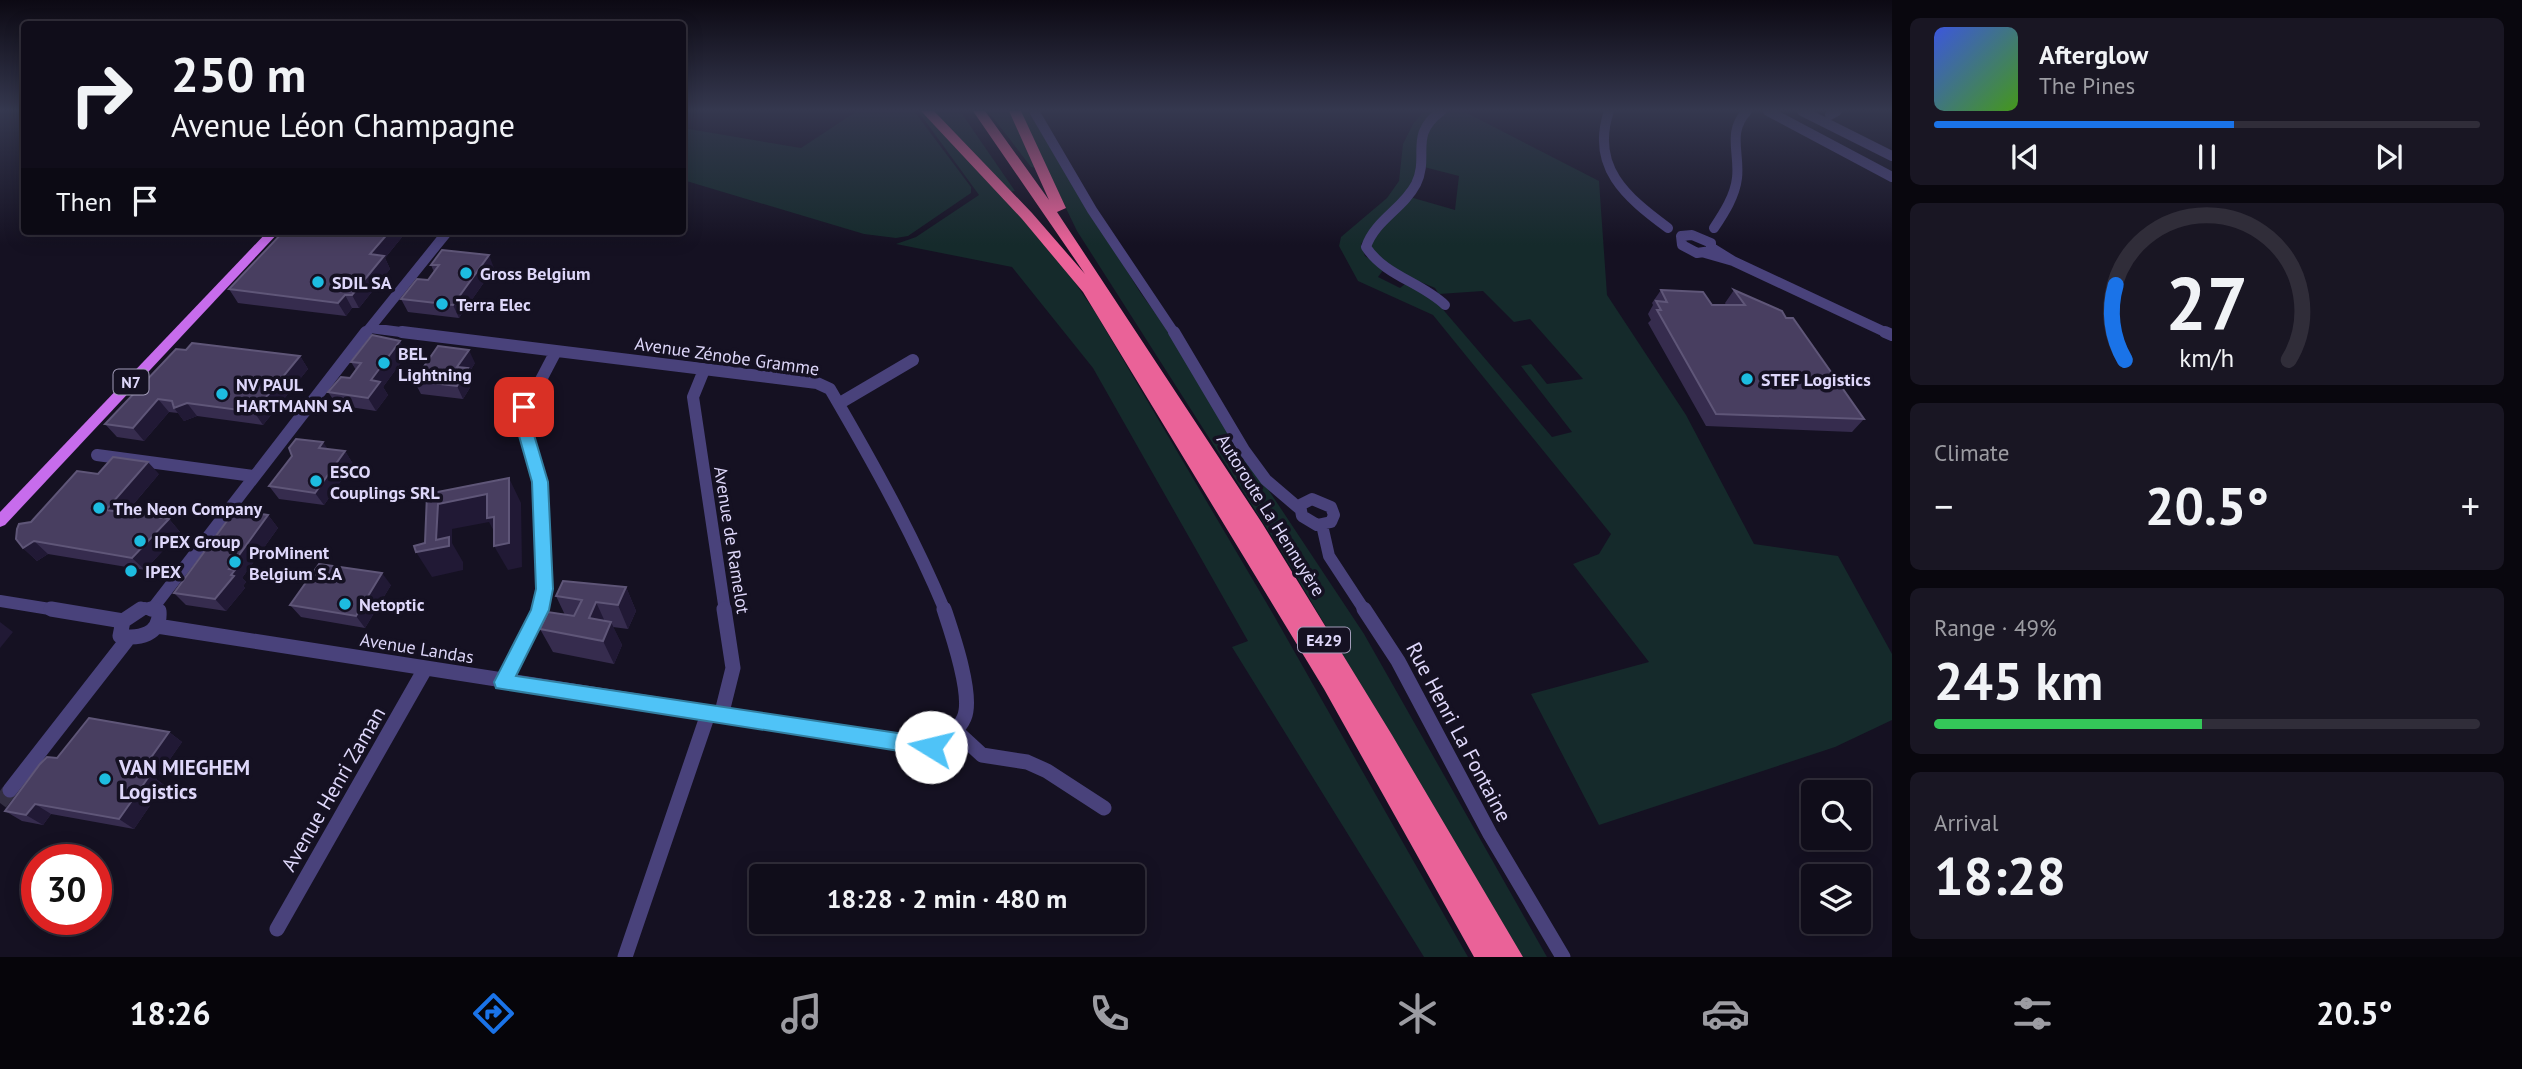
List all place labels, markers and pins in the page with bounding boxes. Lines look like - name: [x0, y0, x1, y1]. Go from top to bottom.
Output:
- place label: Gross Belgium: [480, 262, 590, 285]
- marker: Gross Belgium: [458, 265, 474, 281]
- place label: SDIL SA: [332, 271, 392, 294]
- marker: SDIL SA: [310, 274, 326, 290]
- place label: Terra Elec: [456, 293, 531, 316]
- marker: Terra Elec: [434, 296, 450, 312]
- place label: BEL Lightning: [398, 342, 472, 386]
- marker: BEL Lightning: [376, 355, 392, 371]
- place label: STEF Logistics: [1761, 368, 1871, 391]
- marker: STEF Logistics: [1739, 371, 1755, 387]
- place label: NV PAUL HARTMANN SA: [236, 373, 353, 417]
- pin: [494, 377, 554, 437]
- marker: NV PAUL HARTMANN SA: [214, 386, 230, 402]
- place label: ESCO Couplings SRL: [330, 460, 441, 504]
- marker: ESCO Couplings SRL: [308, 473, 324, 489]
- place label: The Neon Company: [113, 497, 262, 520]
- marker: The Neon Company: [91, 500, 107, 516]
- place label: IPEX Group: [154, 530, 241, 553]
- marker: IPEX Group: [132, 533, 148, 549]
- place label: ProMinent Belgium S.A: [249, 541, 342, 585]
- marker: ProMinent Belgium S.A: [227, 554, 243, 570]
- place label: IPEX: [145, 560, 182, 583]
- marker: IPEX: [123, 563, 139, 579]
- place label: Netoptic: [359, 593, 425, 616]
- marker: Netoptic: [337, 596, 353, 612]
- place label: VAN MIEGHEM Logistics: [118, 754, 250, 805]
- marker: VAN MIEGHEM Logistics: [97, 771, 113, 787]

